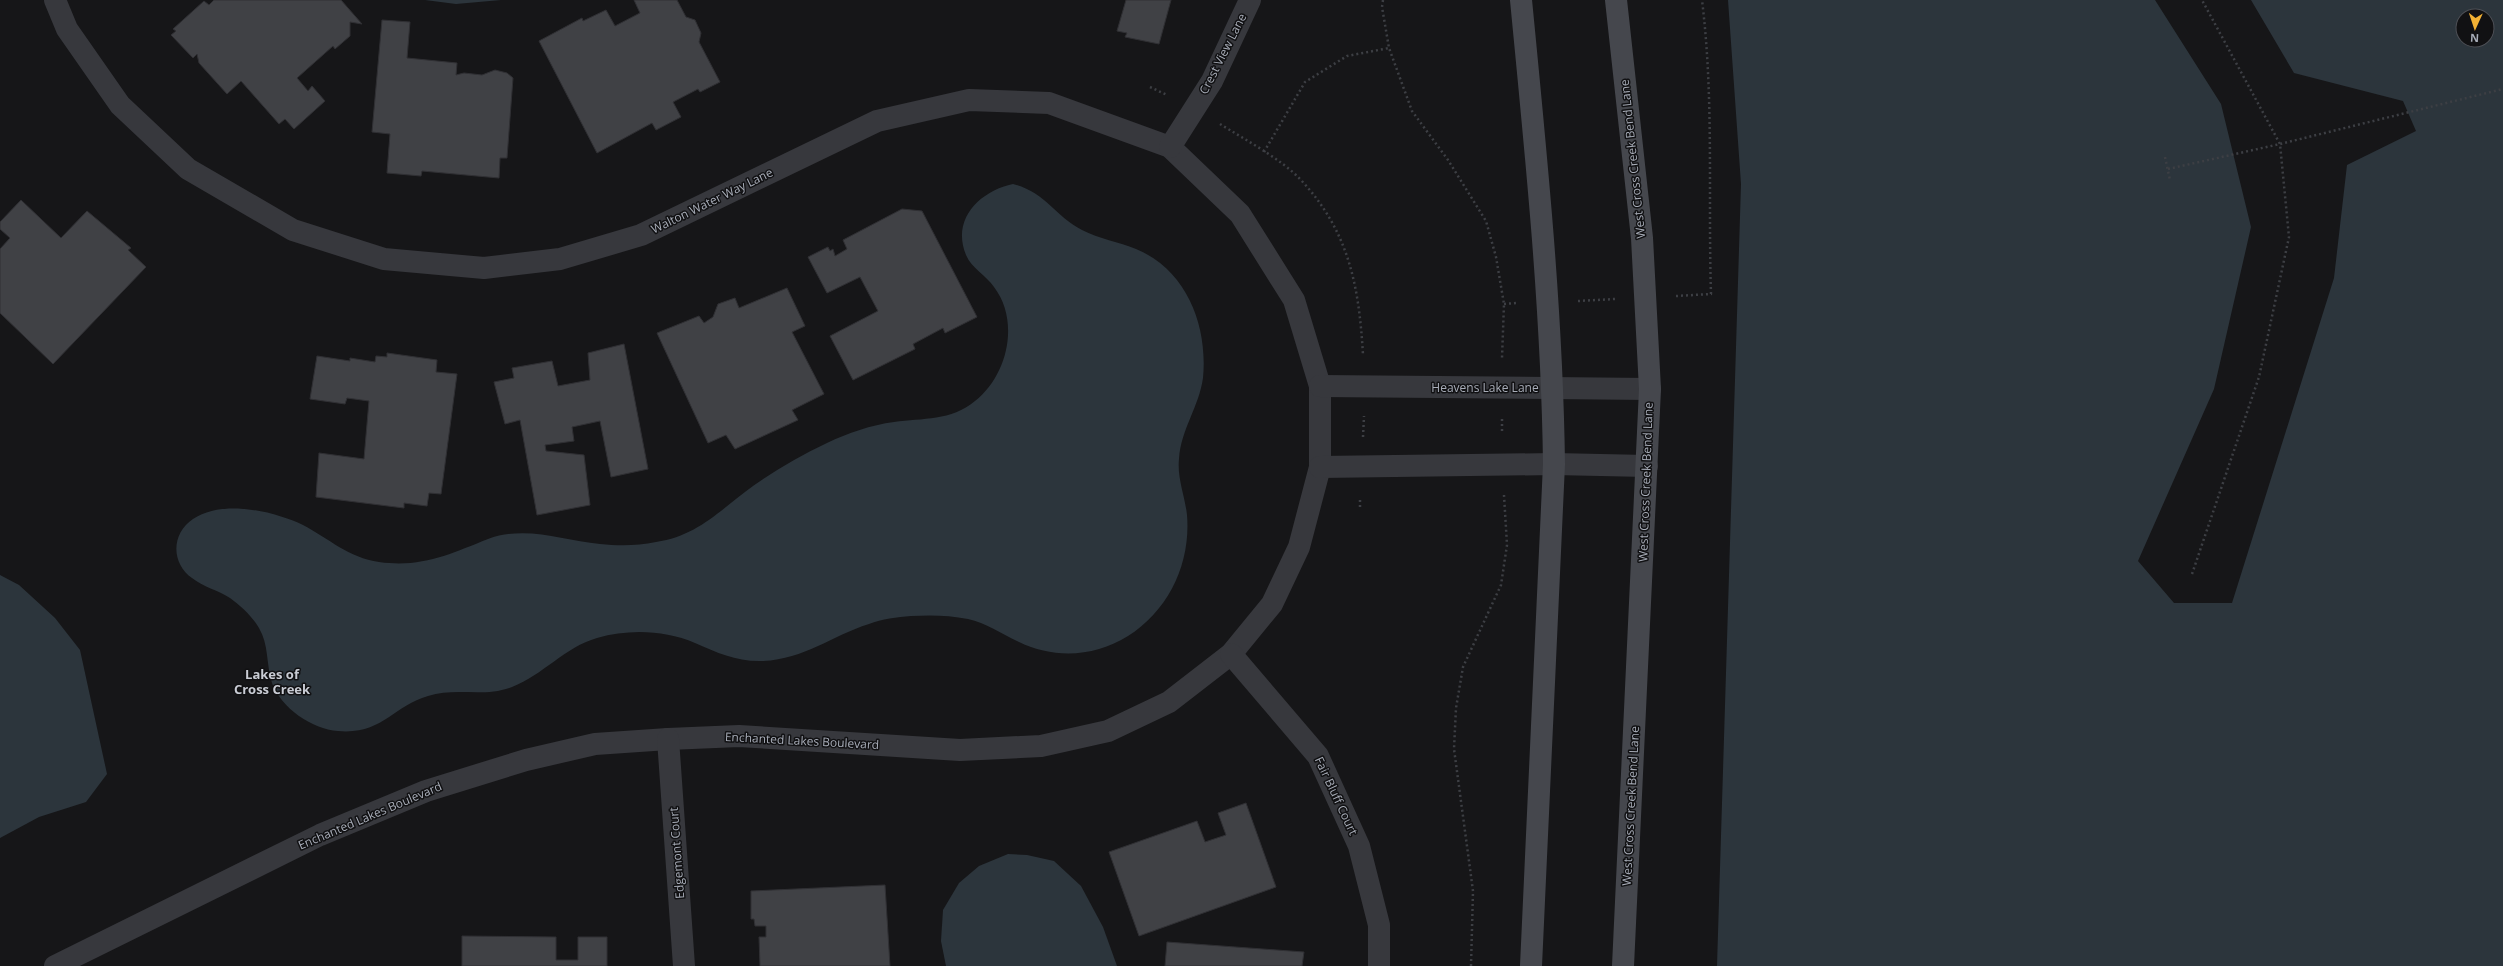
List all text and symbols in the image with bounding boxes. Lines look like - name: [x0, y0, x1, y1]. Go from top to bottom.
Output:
- north arrow: [2455, 8, 2495, 48]
- street label: Crest View Lane: [1195, 10, 1250, 97]
- text: N: [2470, 31, 2479, 46]
- street label: West Cross Creek Bend Lane: [1616, 78, 1649, 239]
- street label: Walton Water Way Lane: [648, 164, 776, 237]
- street label: Heavens Lake Lane: [1431, 379, 1539, 396]
- street label: West Cross Creek Bend Lane: [1634, 402, 1657, 562]
- district label: Lakes of Cross Creek: [234, 665, 311, 698]
- street label: West Cross Creek Bend Lane: [1618, 725, 1643, 886]
- street label: Enchanted Lakes Boulevard: [724, 728, 880, 753]
- street label: Fair Bluff Court: [1311, 754, 1362, 838]
- street label: Enchanted Lakes Boulevard: [295, 778, 444, 854]
- street label: Edgemont Court: [665, 807, 688, 899]

